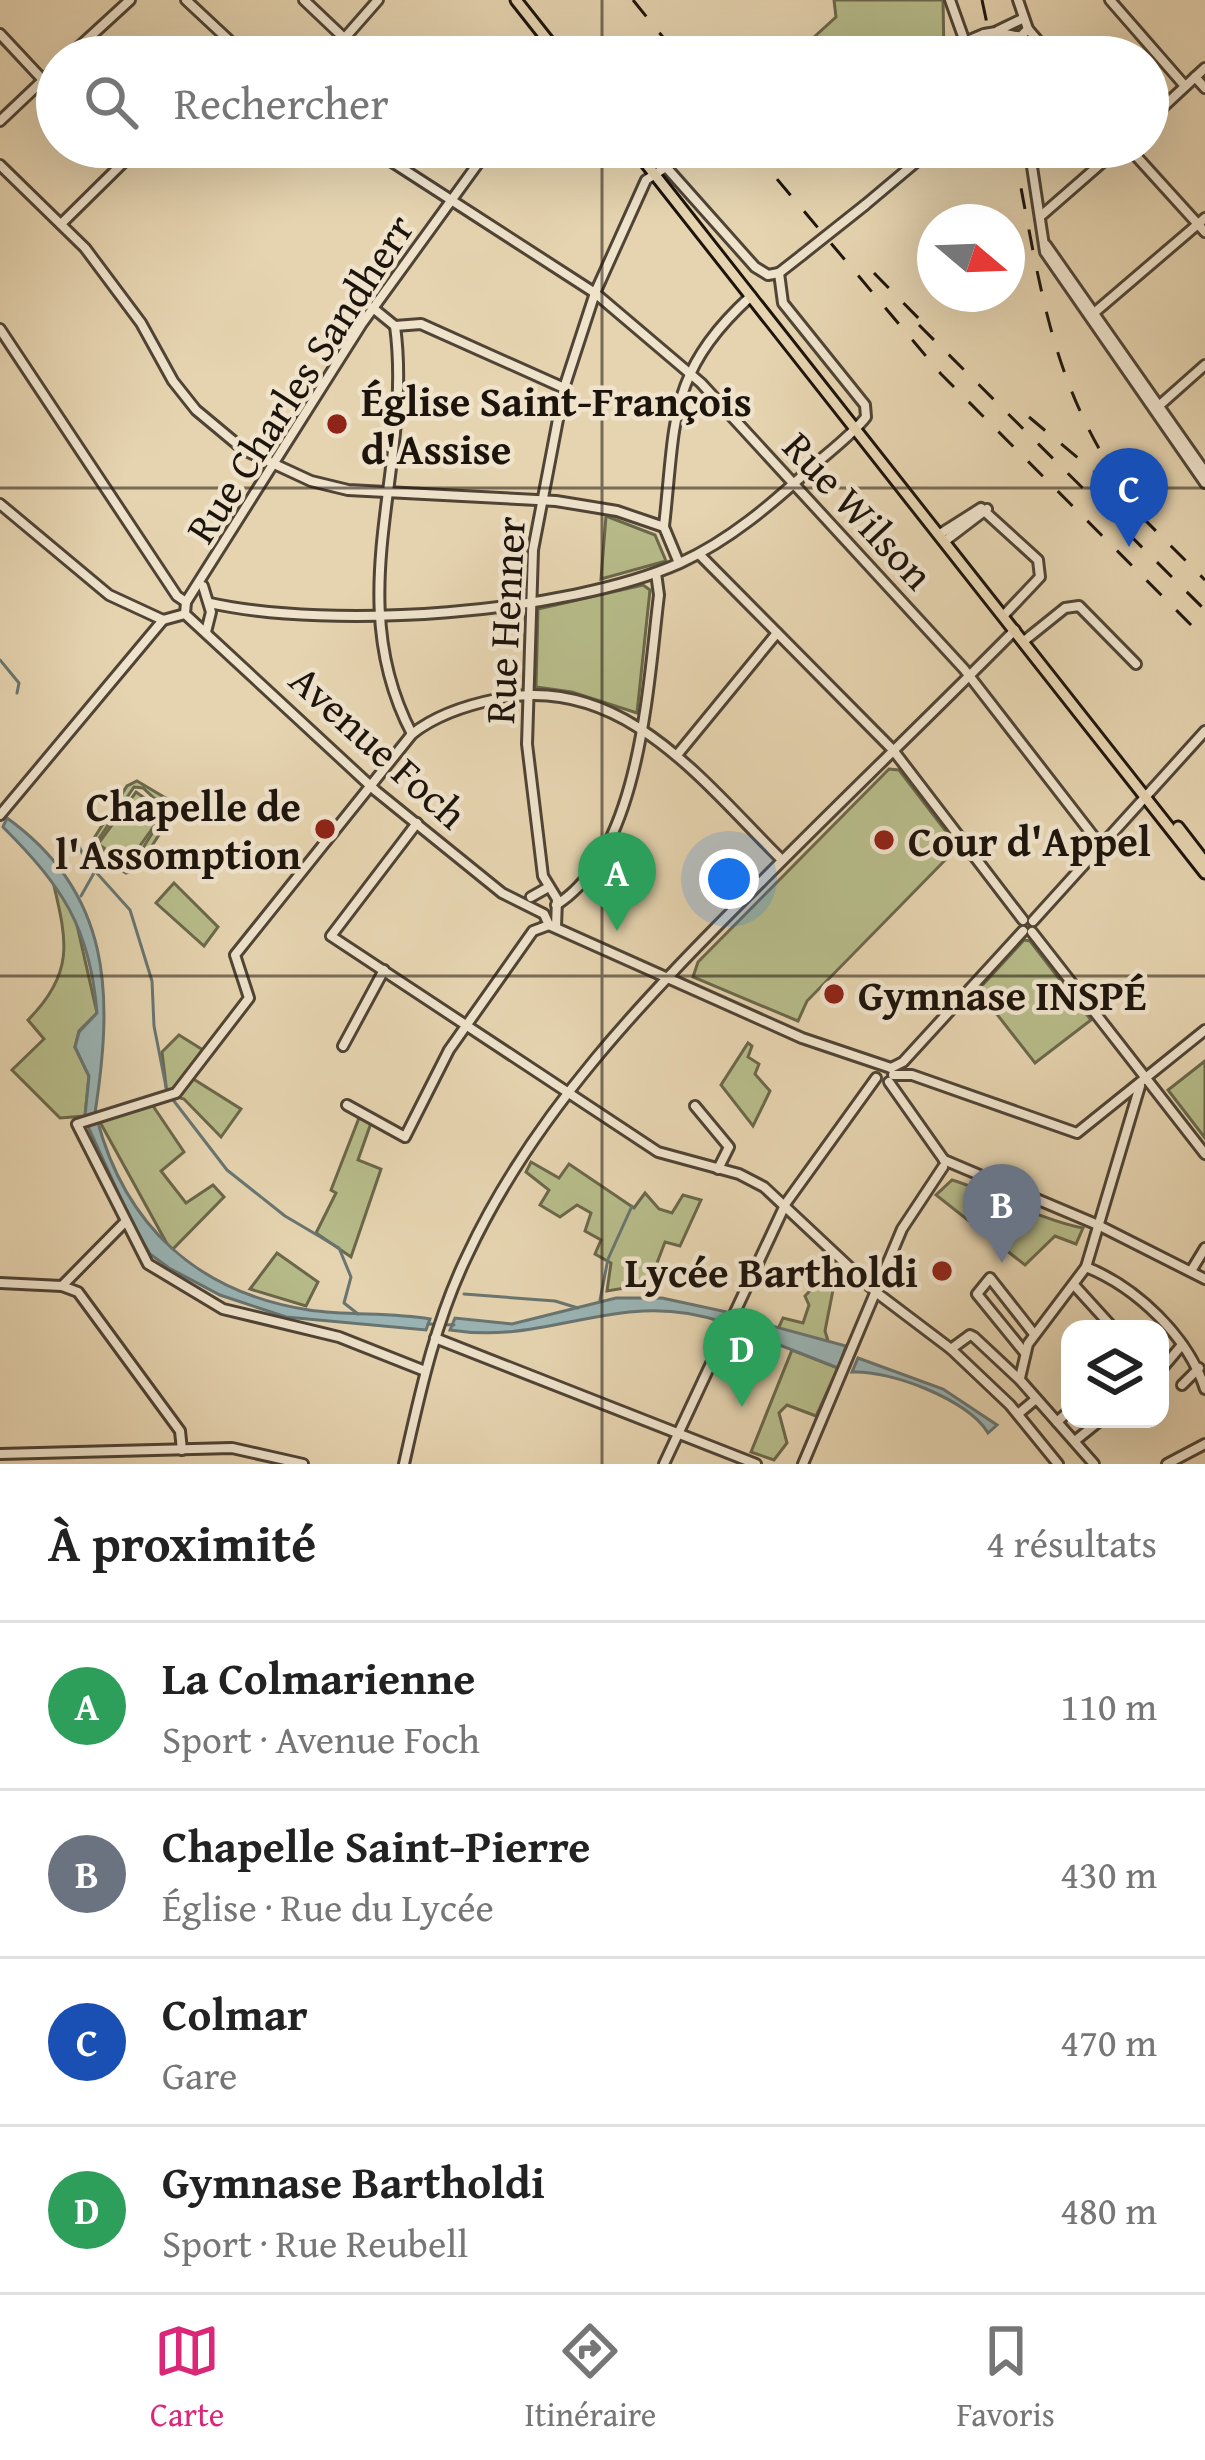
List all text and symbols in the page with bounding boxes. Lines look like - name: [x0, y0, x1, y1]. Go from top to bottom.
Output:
- search box: [36, 36, 1169, 168]
- icon: search: [78, 69, 144, 135]
- text: Rechercher: [174, 70, 389, 135]
- street label: Rue Charles Sandherr: [170, 202, 428, 554]
- north arrow: [917, 204, 1025, 312]
- place label: Église Saint-François d'Assise: [361, 370, 752, 479]
- marker: Église Saint-François d'Assise: [324, 411, 350, 437]
- street label: Rue Wilson: [770, 417, 949, 603]
- pin: C: [1090, 448, 1168, 547]
- street label: Rue Henner: [468, 515, 540, 725]
- street label: Avenue Foch: [277, 650, 482, 843]
- place label: Chapelle de l'Assomption: [55, 775, 301, 884]
- place label: Cour d'Appel: [908, 810, 1151, 871]
- marker: Chapelle de l'Assomption: [312, 816, 338, 842]
- marker: Cour d'Appel: [871, 827, 897, 853]
- pin: A: [578, 832, 656, 931]
- your location: [699, 849, 759, 909]
- place label: Gymnase INSPÉ: [858, 964, 1146, 1025]
- marker: Gymnase INSPÉ: [821, 981, 847, 1007]
- pin: B: [963, 1164, 1041, 1263]
- place label: Lycée Bartholdi: [625, 1241, 918, 1302]
- marker: Lycée Bartholdi: [929, 1258, 955, 1284]
- pin: D: [703, 1308, 781, 1407]
- map controls: [1061, 1320, 1169, 1428]
- button: layers: [1061, 1320, 1169, 1428]
- text: À proximité: [48, 1505, 316, 1580]
- text: 4 résultats: [986, 1514, 1157, 1571]
- text: La Colmarienne: [162, 1645, 475, 1710]
- text: A: [75, 1677, 99, 1734]
- text: 110 m: [1060, 1677, 1157, 1734]
- text: Sport · Avenue Foch: [162, 1710, 480, 1767]
- text: Chapelle Saint-Pierre: [162, 1813, 590, 1878]
- text: B: [75, 1845, 99, 1902]
- text: 430 m: [1060, 1845, 1157, 1902]
- text: Église · Rue du Lycée: [162, 1878, 494, 1935]
- text: Colmar: [162, 1981, 308, 2046]
- text: C: [76, 2013, 98, 2070]
- text: 470 m: [1060, 2013, 1157, 2070]
- text: Gare: [162, 2046, 237, 2103]
- text: Gymnase Bartholdi: [162, 2149, 545, 2214]
- text: D: [74, 2181, 100, 2238]
- text: 480 m: [1060, 2181, 1157, 2238]
- text: Sport · Rue Reubell: [162, 2214, 468, 2271]
- tab: Carte: [150, 2318, 224, 2438]
- tab: Itinéraire: [524, 2318, 656, 2438]
- tab: Favoris: [956, 2318, 1055, 2438]

